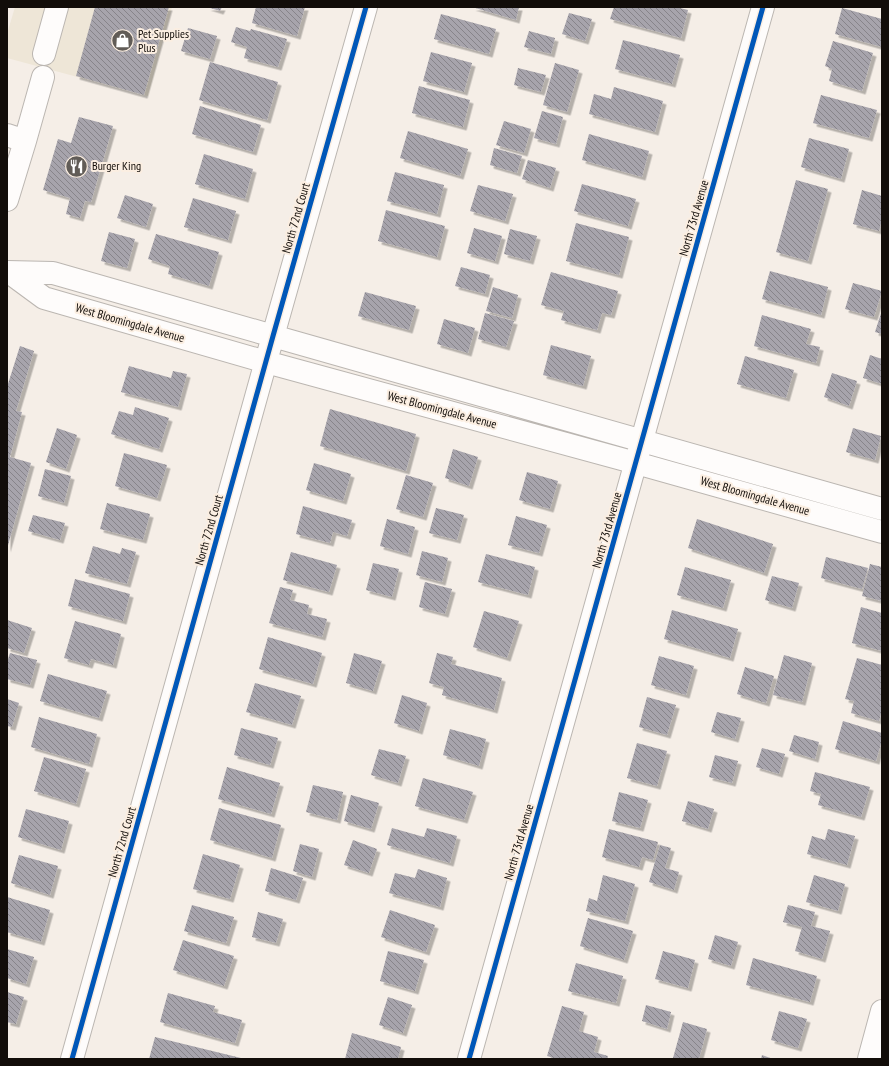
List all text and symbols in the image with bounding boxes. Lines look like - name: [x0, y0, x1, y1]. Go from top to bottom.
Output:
- place label: Pet Supplies Plus: [138, 26, 189, 55]
- shop icon: Pet Supplies Plus: [109, 28, 135, 54]
- restaurant icon: Burger King: [63, 153, 89, 179]
- place label: Burger King: [92, 158, 141, 173]
- street label: North 73rd Avenue: [676, 178, 712, 258]
- street label: North 72nd Court: [278, 180, 313, 255]
- street label: West Bloomingdale Avenue: [74, 300, 186, 345]
- street label: West Bloomingdale Avenue: [386, 388, 498, 431]
- street label: West Bloomingdale Avenue: [699, 473, 811, 518]
- street label: North 73rd Avenue: [589, 490, 625, 570]
- street label: North 72nd Court: [191, 492, 226, 567]
- street label: North 73rd Avenue: [501, 802, 537, 882]
- street label: North 72nd Court: [104, 804, 139, 879]

